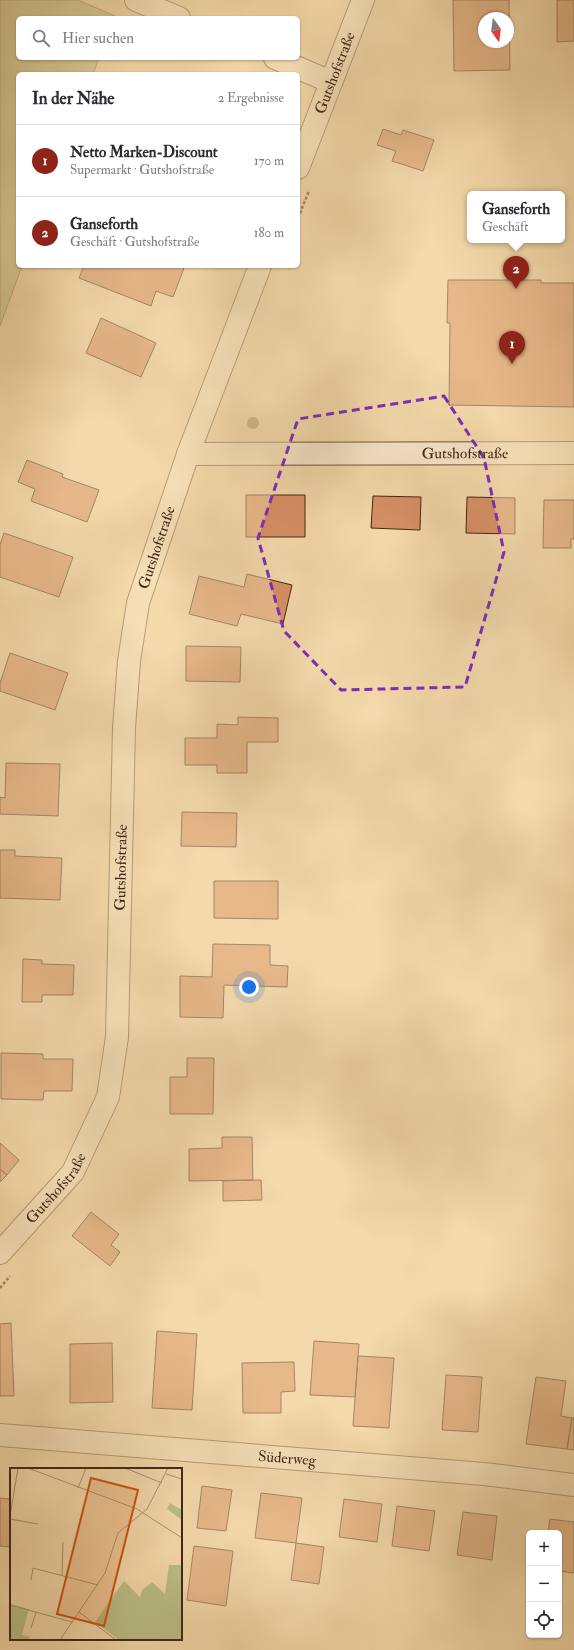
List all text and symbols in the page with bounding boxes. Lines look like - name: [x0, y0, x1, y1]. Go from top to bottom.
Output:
- north arrow: [478, 12, 514, 48]
- search box: [16, 16, 300, 60]
- icon: search: [30, 27, 52, 49]
- text: Hier suchen: [62, 29, 134, 48]
- street label: Gutshofstraße: [311, 29, 360, 117]
- text: In der Nähe: [32, 88, 114, 109]
- text: 2 Ergebnisse: [218, 90, 284, 106]
- text: Netto Marken-Discount: [70, 143, 218, 162]
- text: 1: [43, 153, 47, 169]
- text: 170 m: [254, 153, 284, 169]
- text: Supermarkt · Gutshofstraße: [70, 162, 214, 178]
- popup: [467, 191, 565, 243]
- text: Ganseforth: [482, 200, 550, 219]
- text: Ganseforth: [70, 215, 138, 234]
- text: Geschäft: [482, 219, 529, 235]
- text: 2: [42, 225, 48, 241]
- text: 180 m: [254, 225, 284, 241]
- text: Geschäft · Gutshofstraße: [70, 234, 200, 250]
- pin: 2: [503, 256, 529, 289]
- pin: 1: [499, 331, 525, 364]
- street label: Gutshofstraße: [422, 444, 508, 463]
- street label: Gutshofstraße: [134, 504, 180, 592]
- street label: Gutshofstraße: [111, 824, 132, 911]
- your location: [239, 977, 259, 997]
- street label: Gutshofstraße: [22, 1150, 91, 1228]
- street label: Süderweg: [257, 1447, 317, 1470]
- inset map: [10, 1468, 182, 1640]
- map controls: [526, 1530, 562, 1638]
- button: +: [526, 1530, 562, 1566]
- button: −: [526, 1566, 562, 1602]
- button: locate: [526, 1602, 562, 1638]

